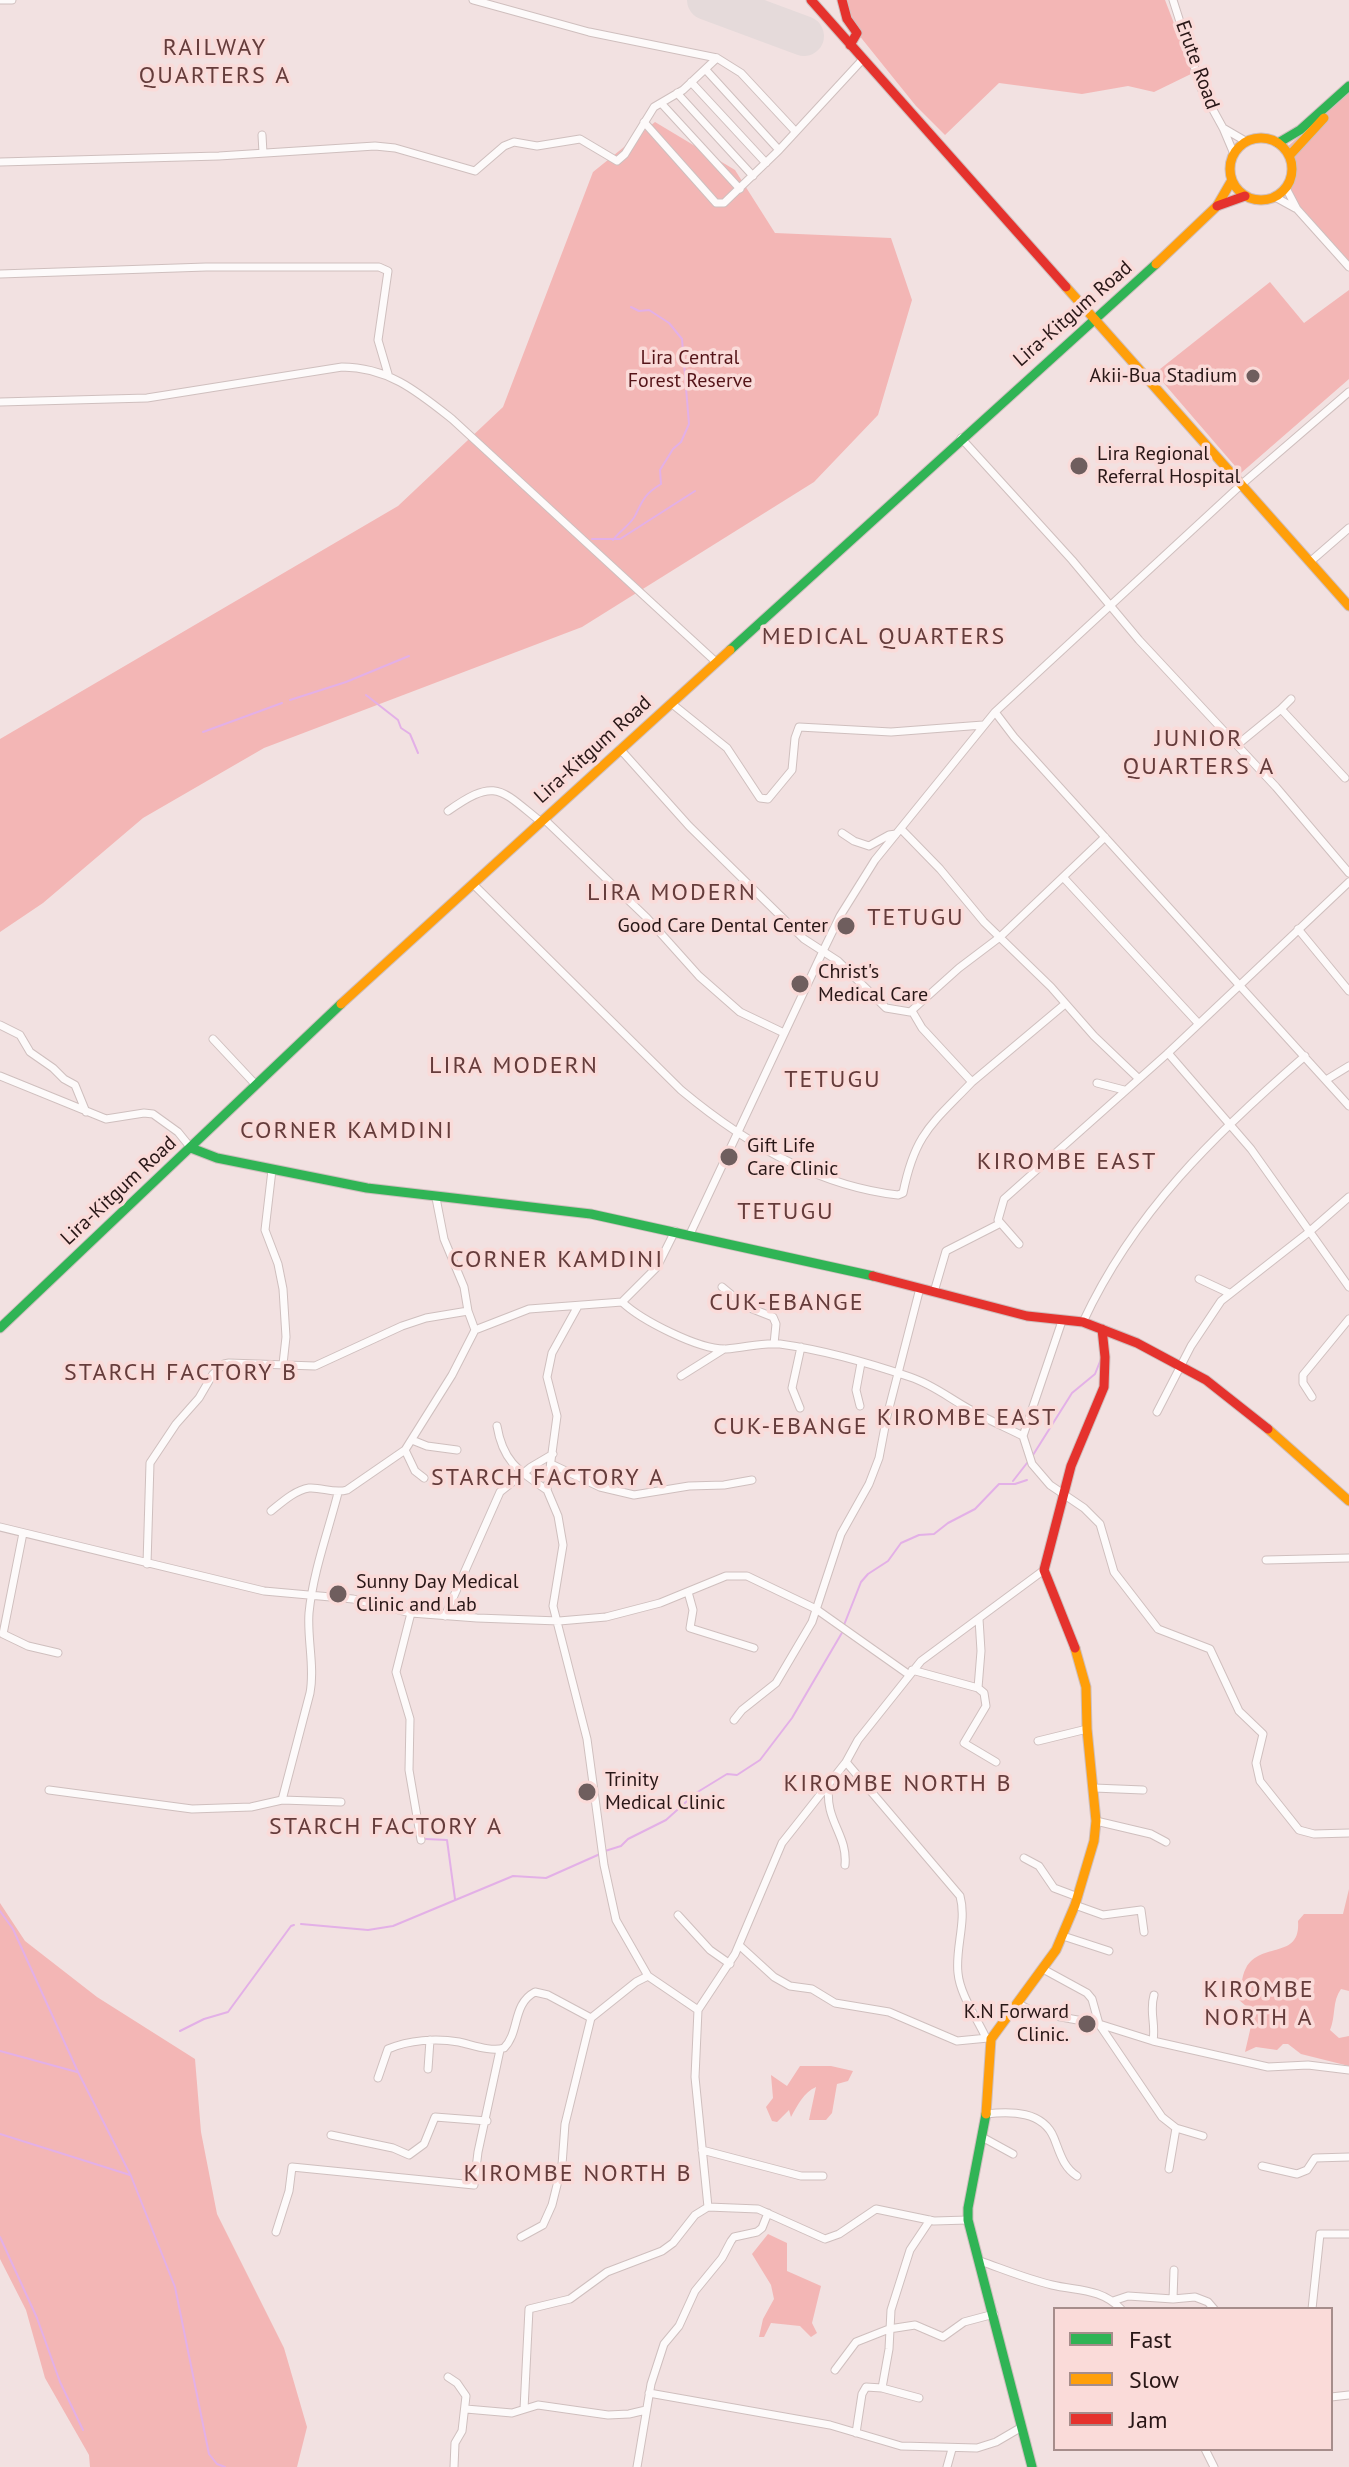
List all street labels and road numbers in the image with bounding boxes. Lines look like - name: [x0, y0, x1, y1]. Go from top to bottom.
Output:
- street label: Erute Road: [1170, 17, 1224, 113]
- street label: Lira-Kitgum Road: [1009, 256, 1137, 372]
- street label: Lira-Kitgum Road: [530, 691, 656, 809]
- street label: Lira-Kitgum Road: [56, 1131, 182, 1251]

